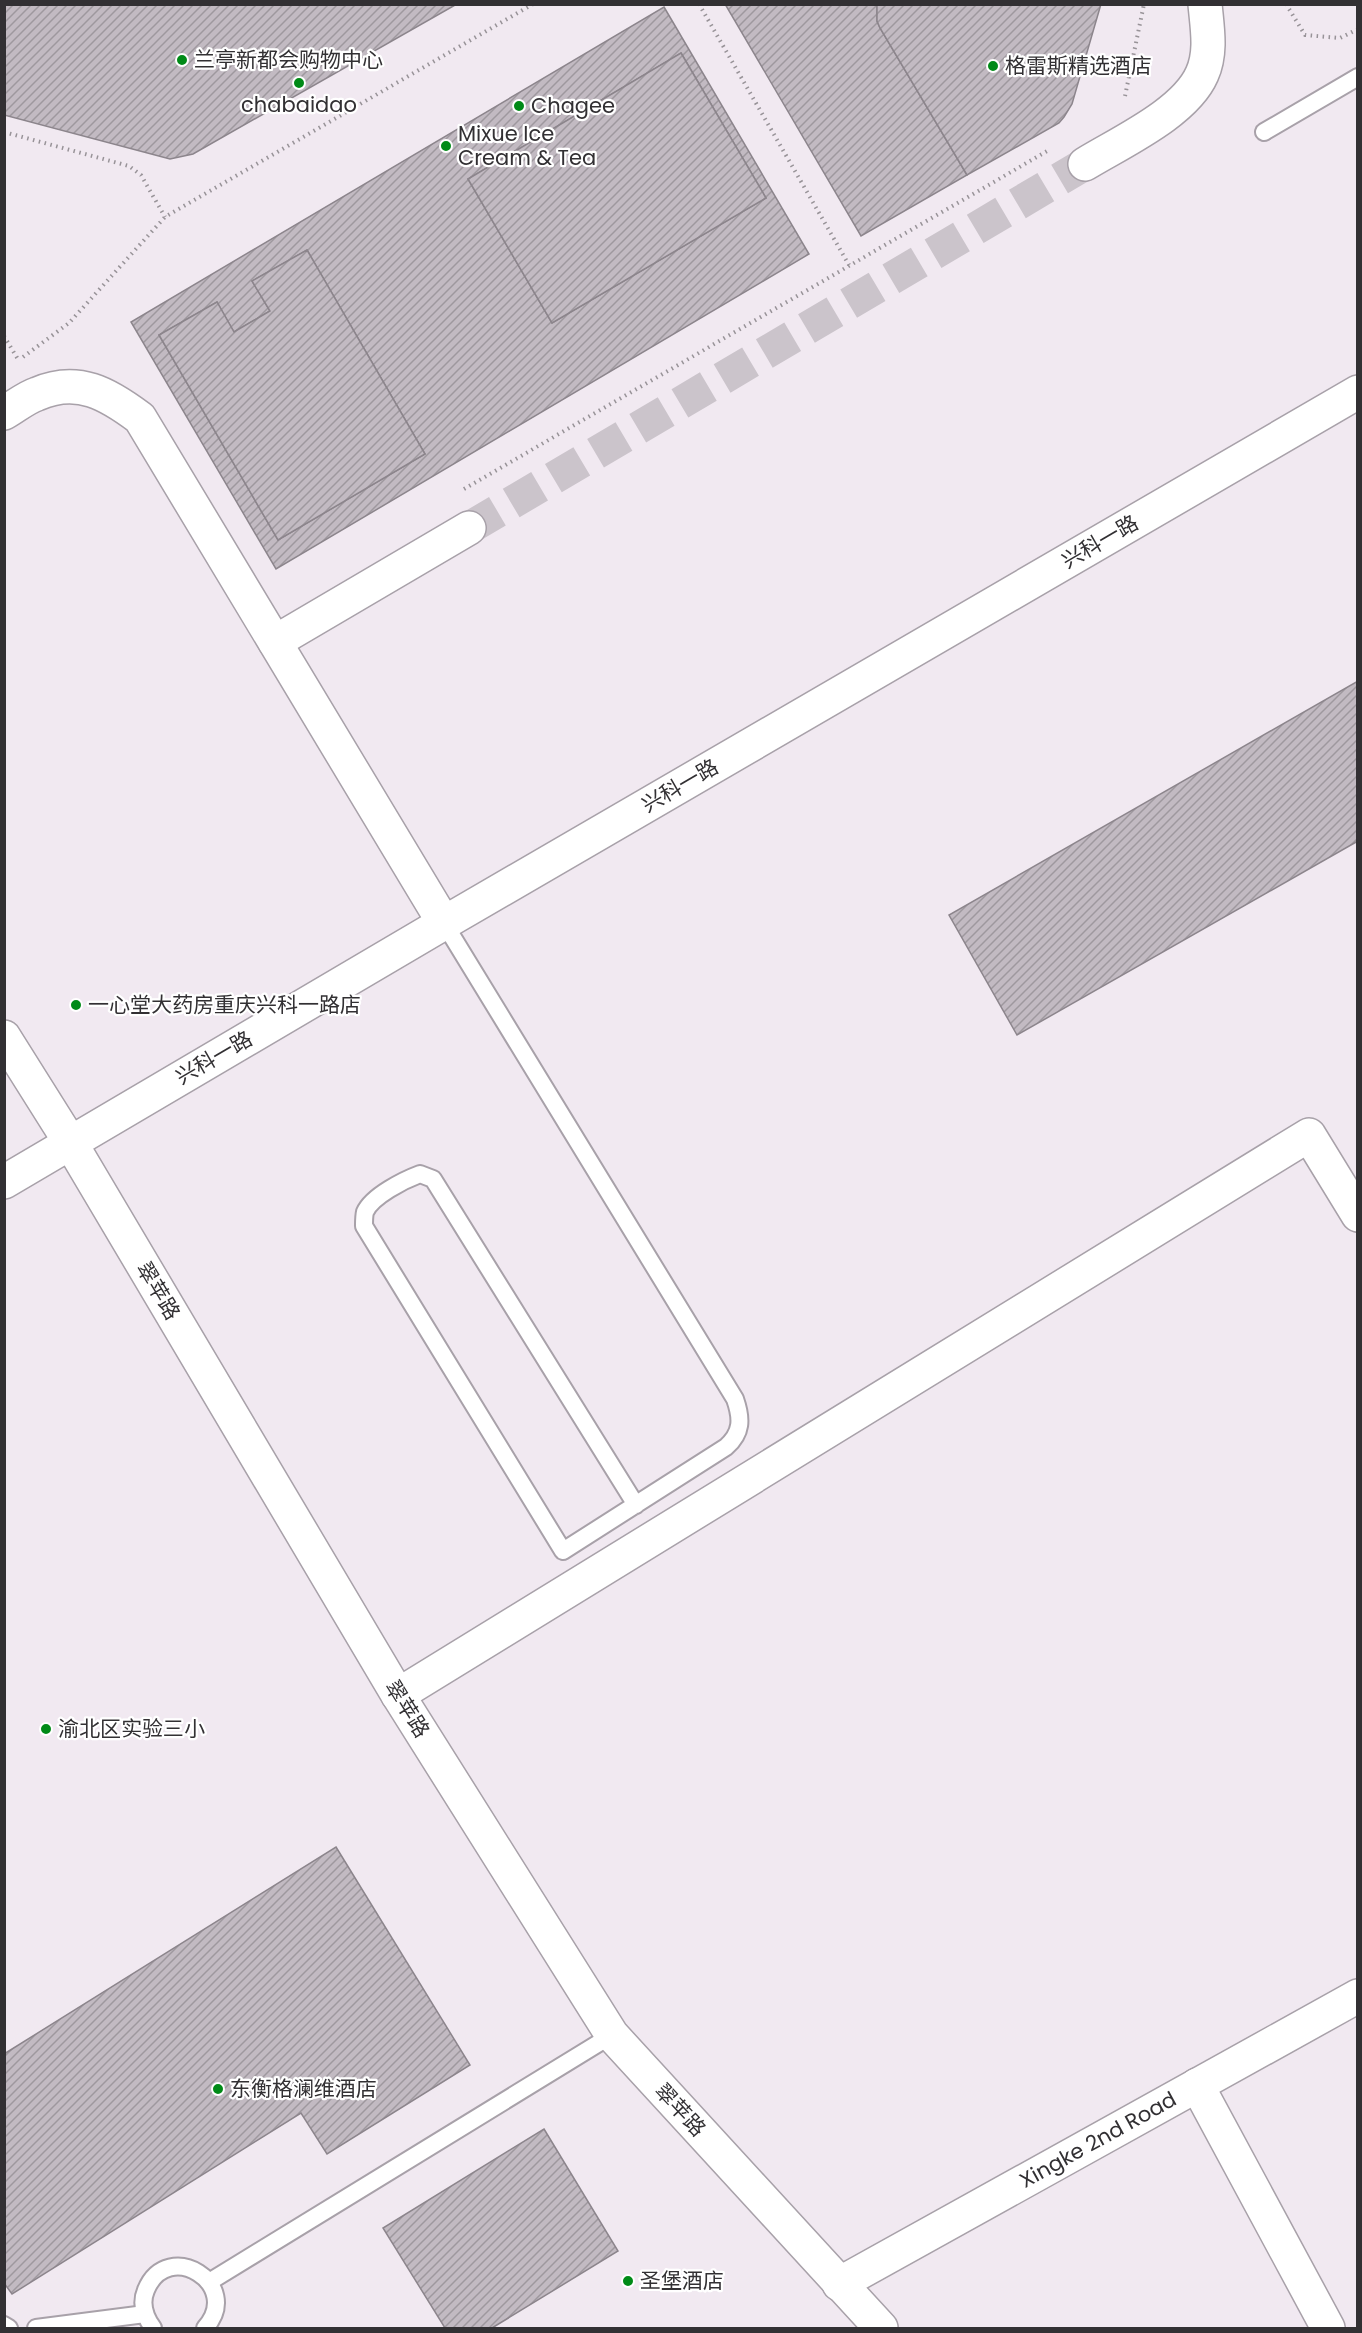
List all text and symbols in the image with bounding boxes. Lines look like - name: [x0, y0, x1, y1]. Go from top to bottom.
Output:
- place label: 兰亭新都会购物中心: [194, 45, 383, 74]
- place label: 格雷斯精选酒店: [1005, 51, 1152, 80]
- marker: 兰亭新都会购物中心: [175, 53, 189, 67]
- marker: 格雷斯精选酒店: [986, 59, 1000, 73]
- marker: chabaidao: [292, 76, 306, 90]
- place label: chabaidao: [241, 90, 357, 119]
- place label: Chagee: [531, 91, 615, 120]
- marker: Chagee: [512, 99, 526, 113]
- place label: Mixue Ice Cream & Tea: [458, 119, 596, 172]
- marker: Mixue Ice Cream & Tea: [439, 139, 453, 153]
- street label: 兴科一路: [1056, 508, 1143, 575]
- street label: 兴科一路: [636, 752, 723, 819]
- place label: 一心堂大药房重庆兴科一路店: [88, 990, 361, 1019]
- marker: 一心堂大药房重庆兴科一路店: [69, 998, 83, 1012]
- street label: 兴科一路: [170, 1024, 257, 1091]
- street label: 翠苹路: [130, 1256, 187, 1325]
- street label: 翠苹路: [378, 1674, 436, 1743]
- place label: 渝北区实验三小: [58, 1714, 205, 1743]
- marker: 渝北区实验三小: [39, 1722, 53, 1736]
- place label: 东衡格澜维酒店: [230, 2074, 377, 2103]
- street label: 翠苹路: [648, 2077, 712, 2143]
- marker: 东衡格澜维酒店: [211, 2082, 225, 2096]
- street label: Xingke 2nd Road: [1014, 2084, 1181, 2195]
- place label: 圣堡酒店: [640, 2266, 724, 2295]
- marker: 圣堡酒店: [621, 2274, 635, 2288]

